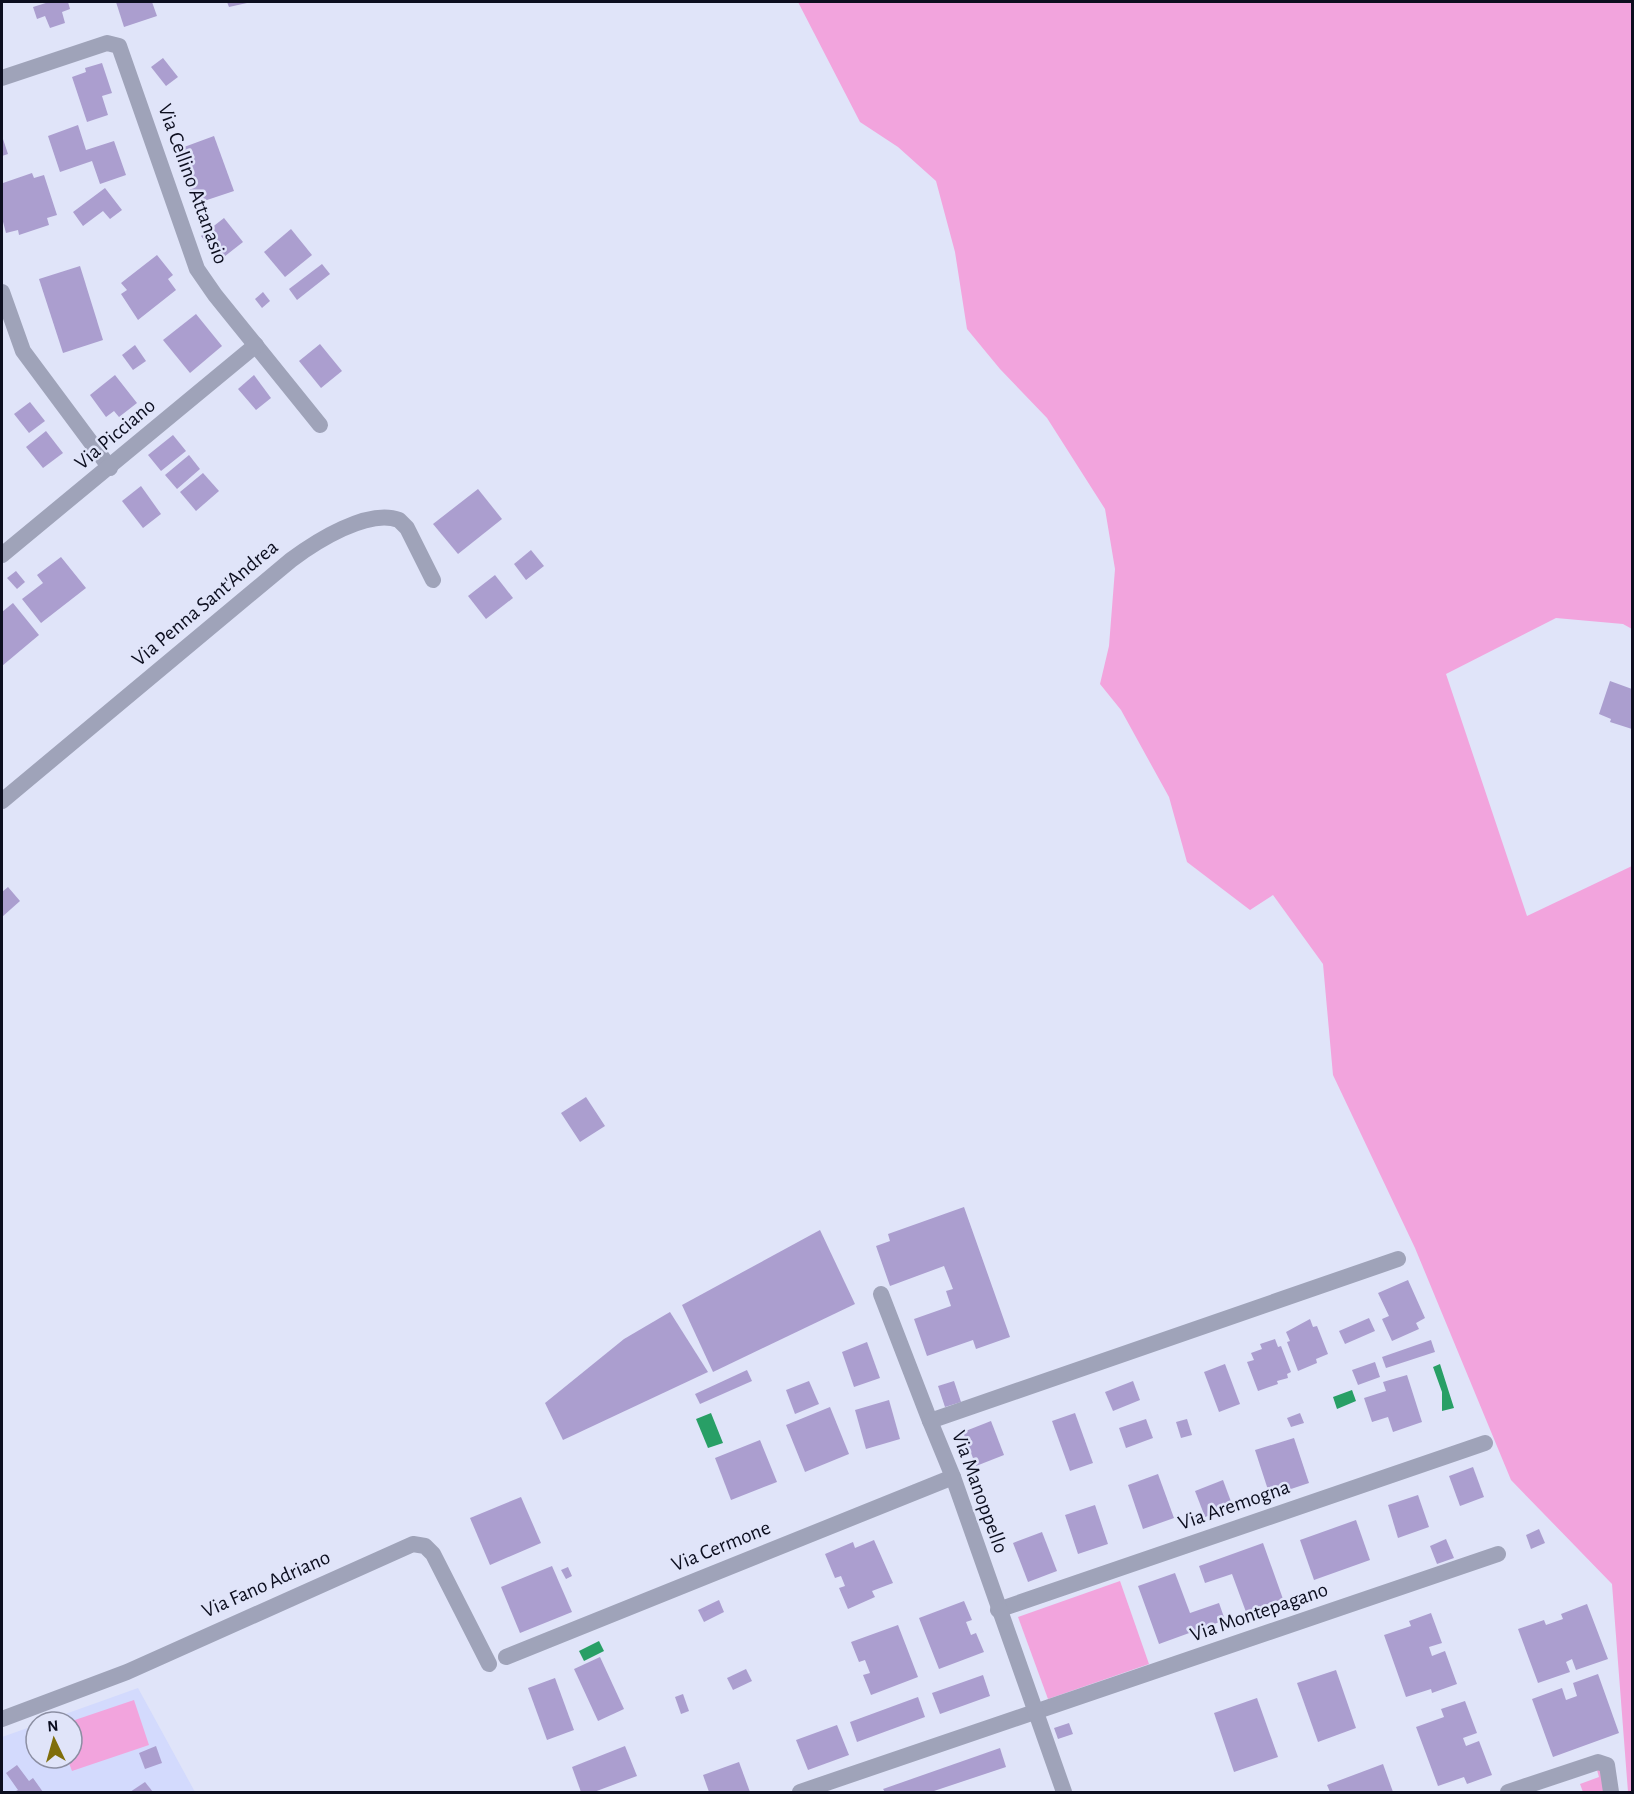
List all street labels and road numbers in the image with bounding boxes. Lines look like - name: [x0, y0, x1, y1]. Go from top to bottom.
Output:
- street label: Via Cellino Attanasio: [154, 101, 232, 267]
- street label: Via Picciano: [71, 394, 159, 474]
- street label: Via Penna Sant'Andrea: [128, 536, 282, 670]
- street label: Via Manoppello: [948, 1428, 1012, 1556]
- street label: Via Aremogna: [1176, 1476, 1293, 1534]
- street label: Via Cermone: [669, 1517, 773, 1575]
- street label: Via Fano Adriano: [199, 1546, 333, 1622]
- street label: Via Montepagano: [1187, 1579, 1331, 1645]

